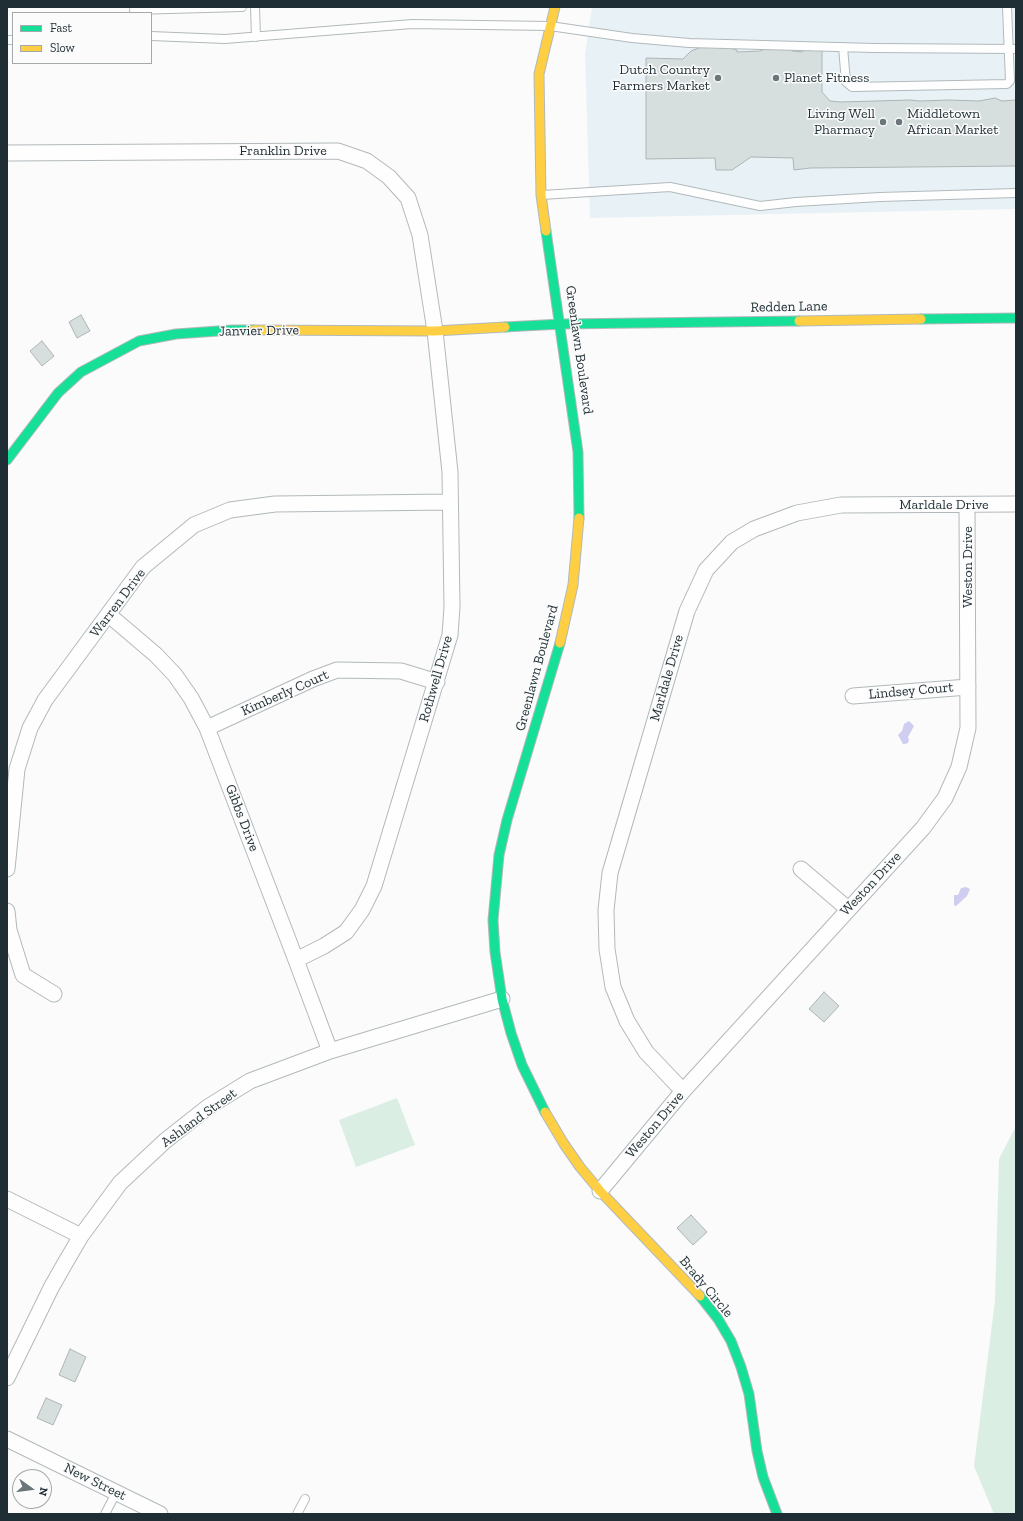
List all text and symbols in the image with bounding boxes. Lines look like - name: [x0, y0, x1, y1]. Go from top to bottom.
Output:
- legend: [12, 12, 152, 64]
- text: Fast: [50, 21, 72, 35]
- text: Slow: [50, 41, 75, 55]
- place label: Dutch Country Farmers Market: [612, 62, 710, 94]
- place label: Planet Fitness: [784, 70, 869, 86]
- marker: Dutch Country Farmers Market: [713, 73, 723, 83]
- marker: Planet Fitness: [771, 73, 781, 83]
- place label: Living Well Pharmacy: [807, 106, 875, 138]
- place label: Middletown African Market: [907, 106, 998, 138]
- marker: Living Well Pharmacy: [878, 117, 888, 127]
- marker: Middletown African Market: [894, 117, 904, 127]
- street label: Franklin Drive: [239, 143, 327, 159]
- street label: Greenlawn Boulevard: [562, 285, 596, 415]
- street label: Redden Lane: [750, 298, 828, 316]
- street label: Janvier Drive: [219, 322, 299, 340]
- street label: Marldale Drive: [899, 497, 989, 513]
- street label: Weston Drive: [960, 526, 976, 608]
- street label: Warren Drive: [87, 565, 149, 641]
- street label: Greenlawn Boulevard: [512, 603, 562, 733]
- street label: Marldale Drive: [647, 633, 687, 723]
- street label: Rothwell Drive: [416, 634, 456, 724]
- street label: Kimberly Court: [239, 666, 331, 720]
- street label: Lindsey Court: [868, 679, 954, 703]
- street label: Gibbs Drive: [221, 782, 263, 854]
- street label: Weston Drive: [837, 848, 905, 920]
- street label: Ashland Street: [158, 1085, 240, 1151]
- street label: Weston Drive: [622, 1088, 688, 1162]
- street label: Brady Circle: [676, 1253, 736, 1321]
- street label: New Street: [61, 1460, 129, 1504]
- north arrow: [12, 1469, 52, 1509]
- text: N: [36, 1486, 50, 1497]

